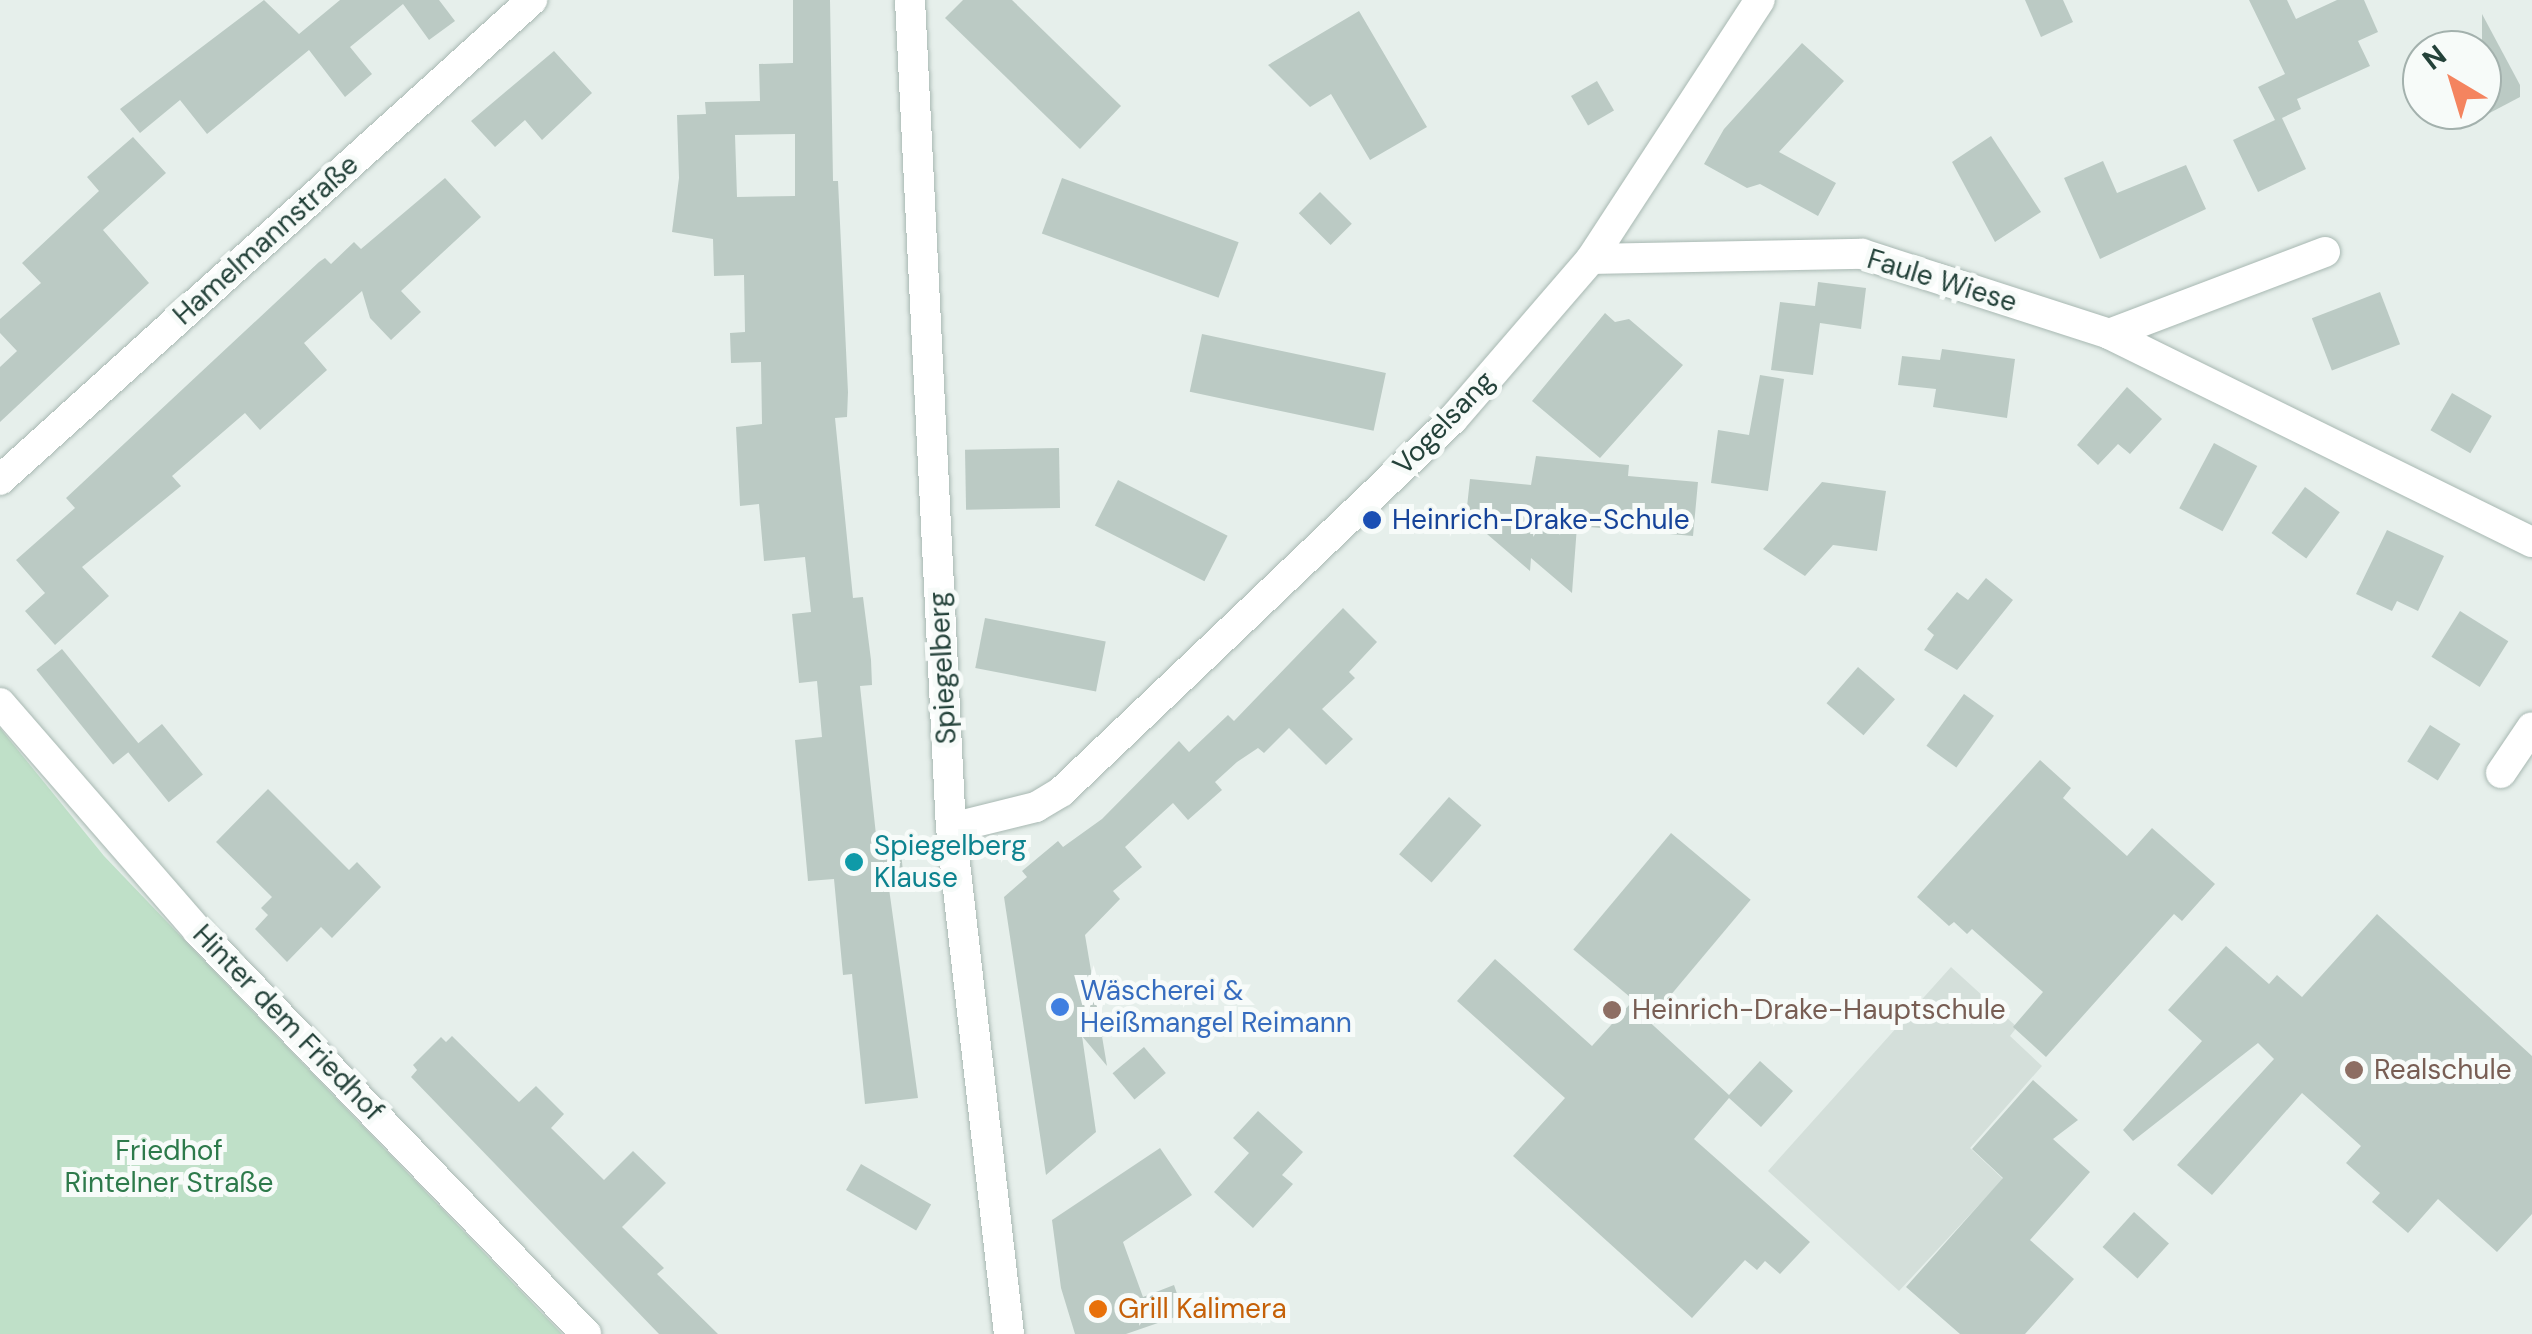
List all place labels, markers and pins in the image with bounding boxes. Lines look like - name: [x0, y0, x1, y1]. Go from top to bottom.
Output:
- place label: Heinrich-Drake-Schule: [1392, 503, 1690, 537]
- marker: Heinrich-Drake-Schule: [1361, 509, 1383, 531]
- place label: Spiegelberg Klause: [874, 829, 1027, 895]
- marker: Spiegelberg Klause: [843, 851, 865, 873]
- place label: Wäscherei & Heißmangel Reimann: [1080, 974, 1352, 1040]
- place label: Heinrich-Drake-Hauptschule: [1632, 993, 2006, 1027]
- marker: Wäscherei & Heißmangel Reimann: [1049, 996, 1071, 1018]
- marker: Heinrich-Drake-Hauptschule: [1601, 999, 1623, 1021]
- place label: Realschule: [2374, 1053, 2512, 1087]
- marker: Realschule: [2343, 1059, 2365, 1081]
- place label: Grill Kalimera: [1118, 1292, 1287, 1326]
- marker: Grill Kalimera: [1087, 1298, 1109, 1320]

